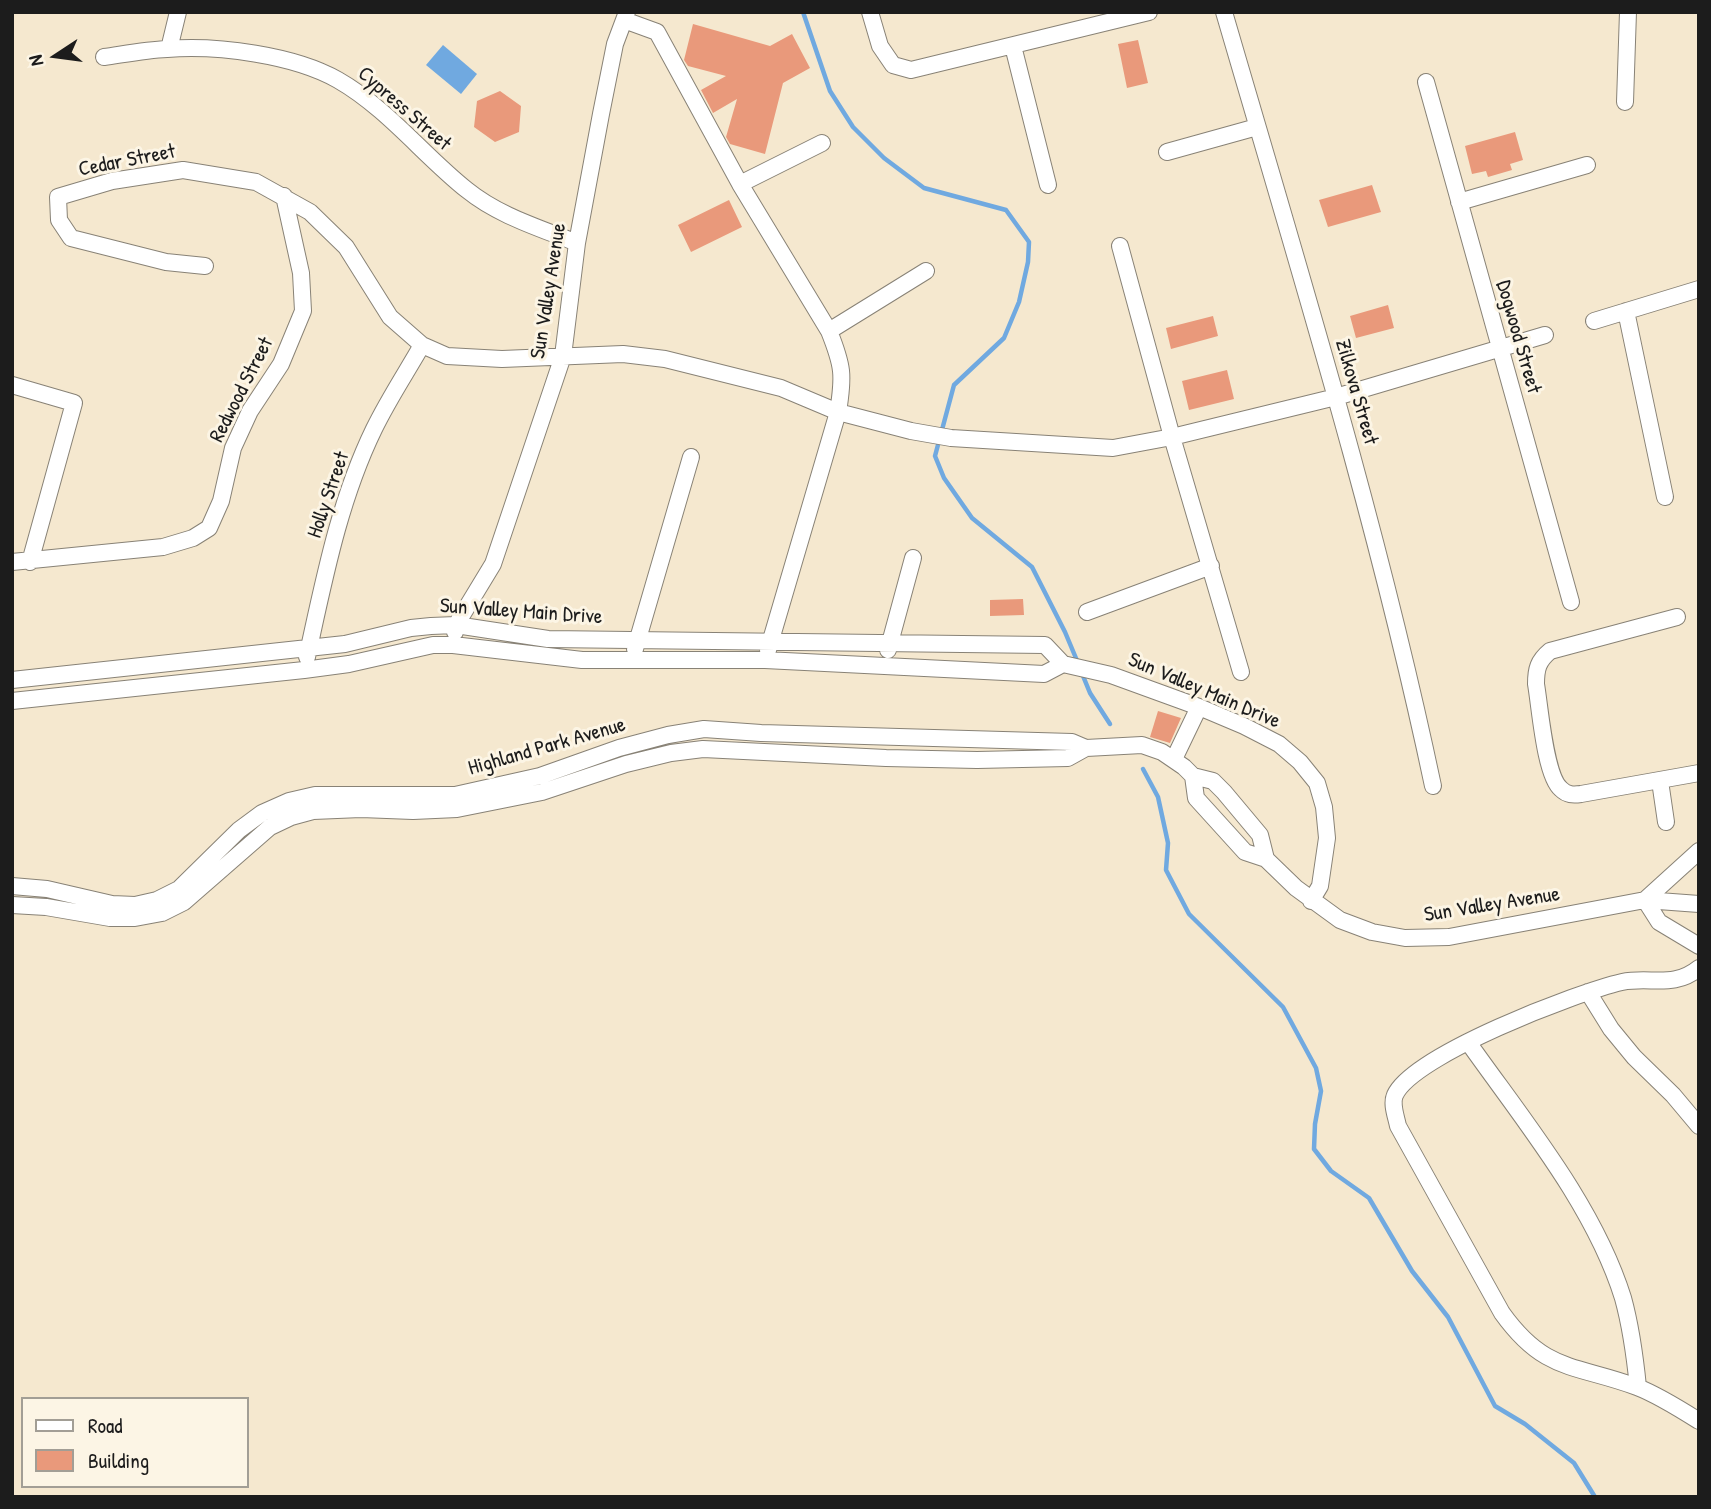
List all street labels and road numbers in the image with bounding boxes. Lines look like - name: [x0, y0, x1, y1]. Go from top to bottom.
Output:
- street label: Cypress Street: [352, 62, 456, 156]
- street label: Cedar Street: [76, 139, 178, 183]
- street label: Sun Valley Avenue: [526, 221, 572, 361]
- street label: Dogwood Street: [1490, 278, 1546, 396]
- street label: Redwood Street: [205, 333, 279, 447]
- street label: Zilkova Street: [1329, 336, 1383, 448]
- street label: Holly Street: [302, 448, 356, 542]
- street label: Sun Valley Main Drive: [439, 594, 603, 630]
- street label: Sun Valley Main Drive: [1124, 648, 1284, 734]
- street label: Highland Park Avenue: [466, 713, 628, 781]
- street label: Sun Valley Avenue: [1422, 882, 1562, 928]

